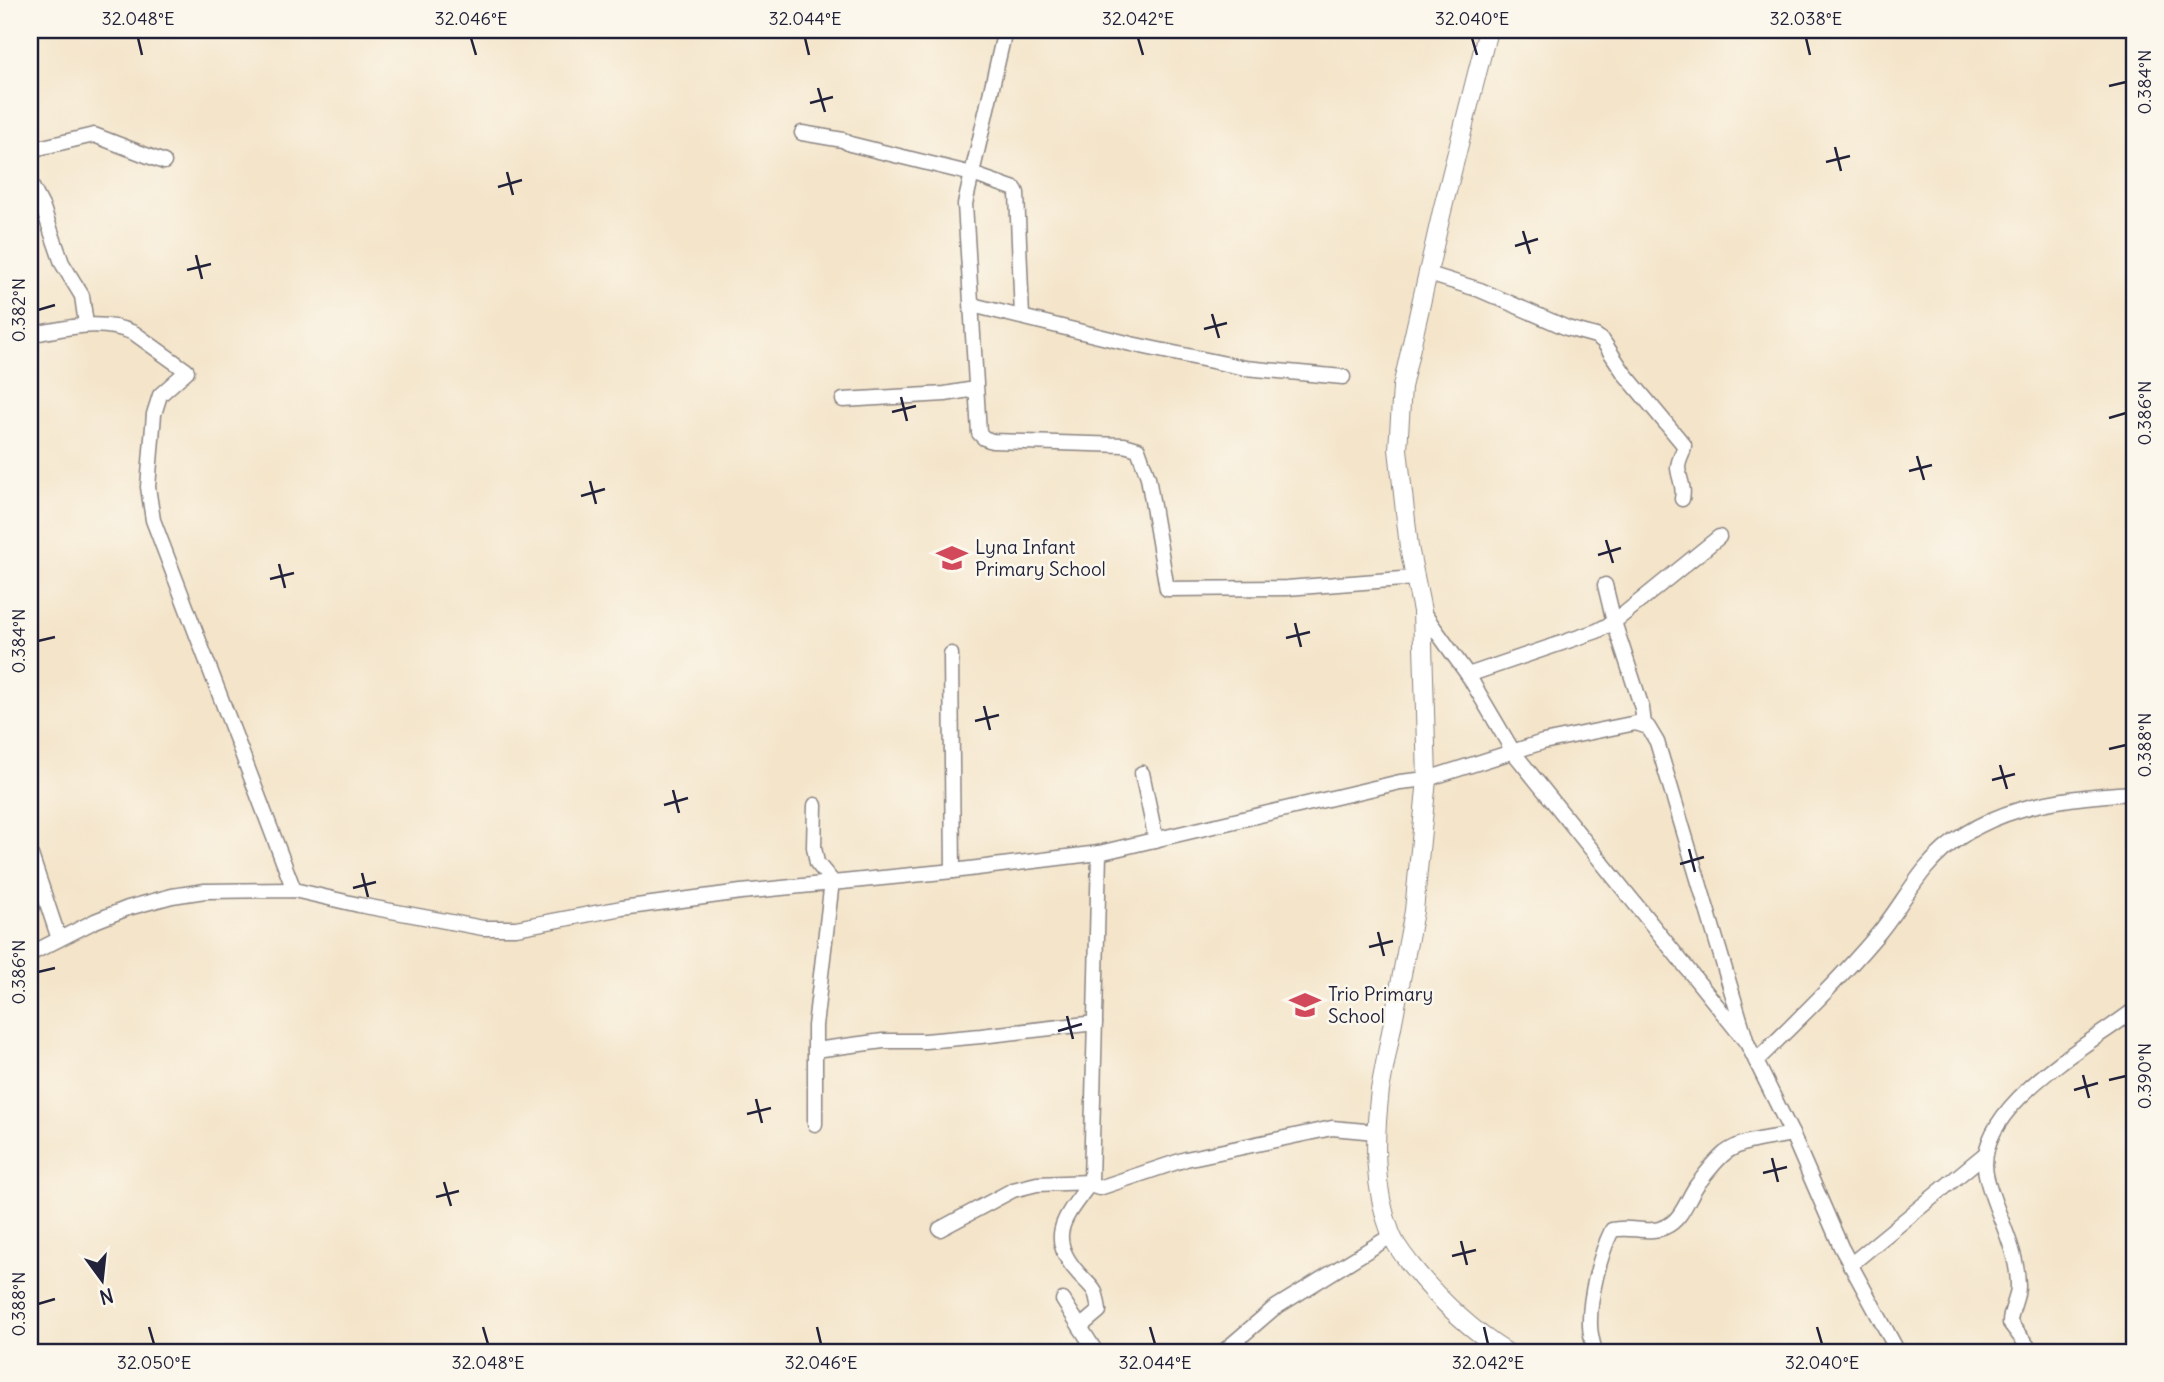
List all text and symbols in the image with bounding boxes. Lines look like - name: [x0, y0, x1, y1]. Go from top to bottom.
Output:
- text: 32.048°E: [101, 7, 175, 30]
- text: 32.046°E: [434, 7, 508, 30]
- text: 32.044°E: [768, 7, 842, 30]
- text: 32.042°E: [1102, 7, 1174, 30]
- text: 32.040°E: [1435, 7, 1509, 30]
- text: 32.038°E: [1770, 7, 1842, 30]
- text: 0.384°N: [2133, 49, 2156, 115]
- text: 0.382°N: [7, 278, 30, 342]
- text: 0.386°N: [2133, 381, 2156, 446]
- place label: Lyna Infant Primary School: [975, 535, 1106, 581]
- school or university icon: Lyna Infant Primary School: [935, 541, 969, 575]
- text: 0.384°N: [7, 608, 30, 674]
- text: 0.388°N: [2133, 713, 2156, 777]
- text: 0.386°N: [7, 940, 30, 1005]
- place label: Trio Primary School: [1328, 982, 1433, 1028]
- school or university icon: Trio Primary School: [1288, 988, 1322, 1022]
- text: 0.390°N: [2133, 1043, 2156, 1109]
- north arrow: [66, 1246, 136, 1316]
- text: 0.388°N: [7, 1272, 30, 1336]
- text: N: [97, 1283, 116, 1310]
- text: 32.050°E: [117, 1351, 191, 1374]
- text: 32.048°E: [451, 1351, 525, 1374]
- text: 32.046°E: [784, 1351, 858, 1374]
- text: 32.044°E: [1118, 1351, 1192, 1374]
- text: 32.042°E: [1452, 1351, 1524, 1374]
- text: 32.040°E: [1785, 1351, 1859, 1374]

